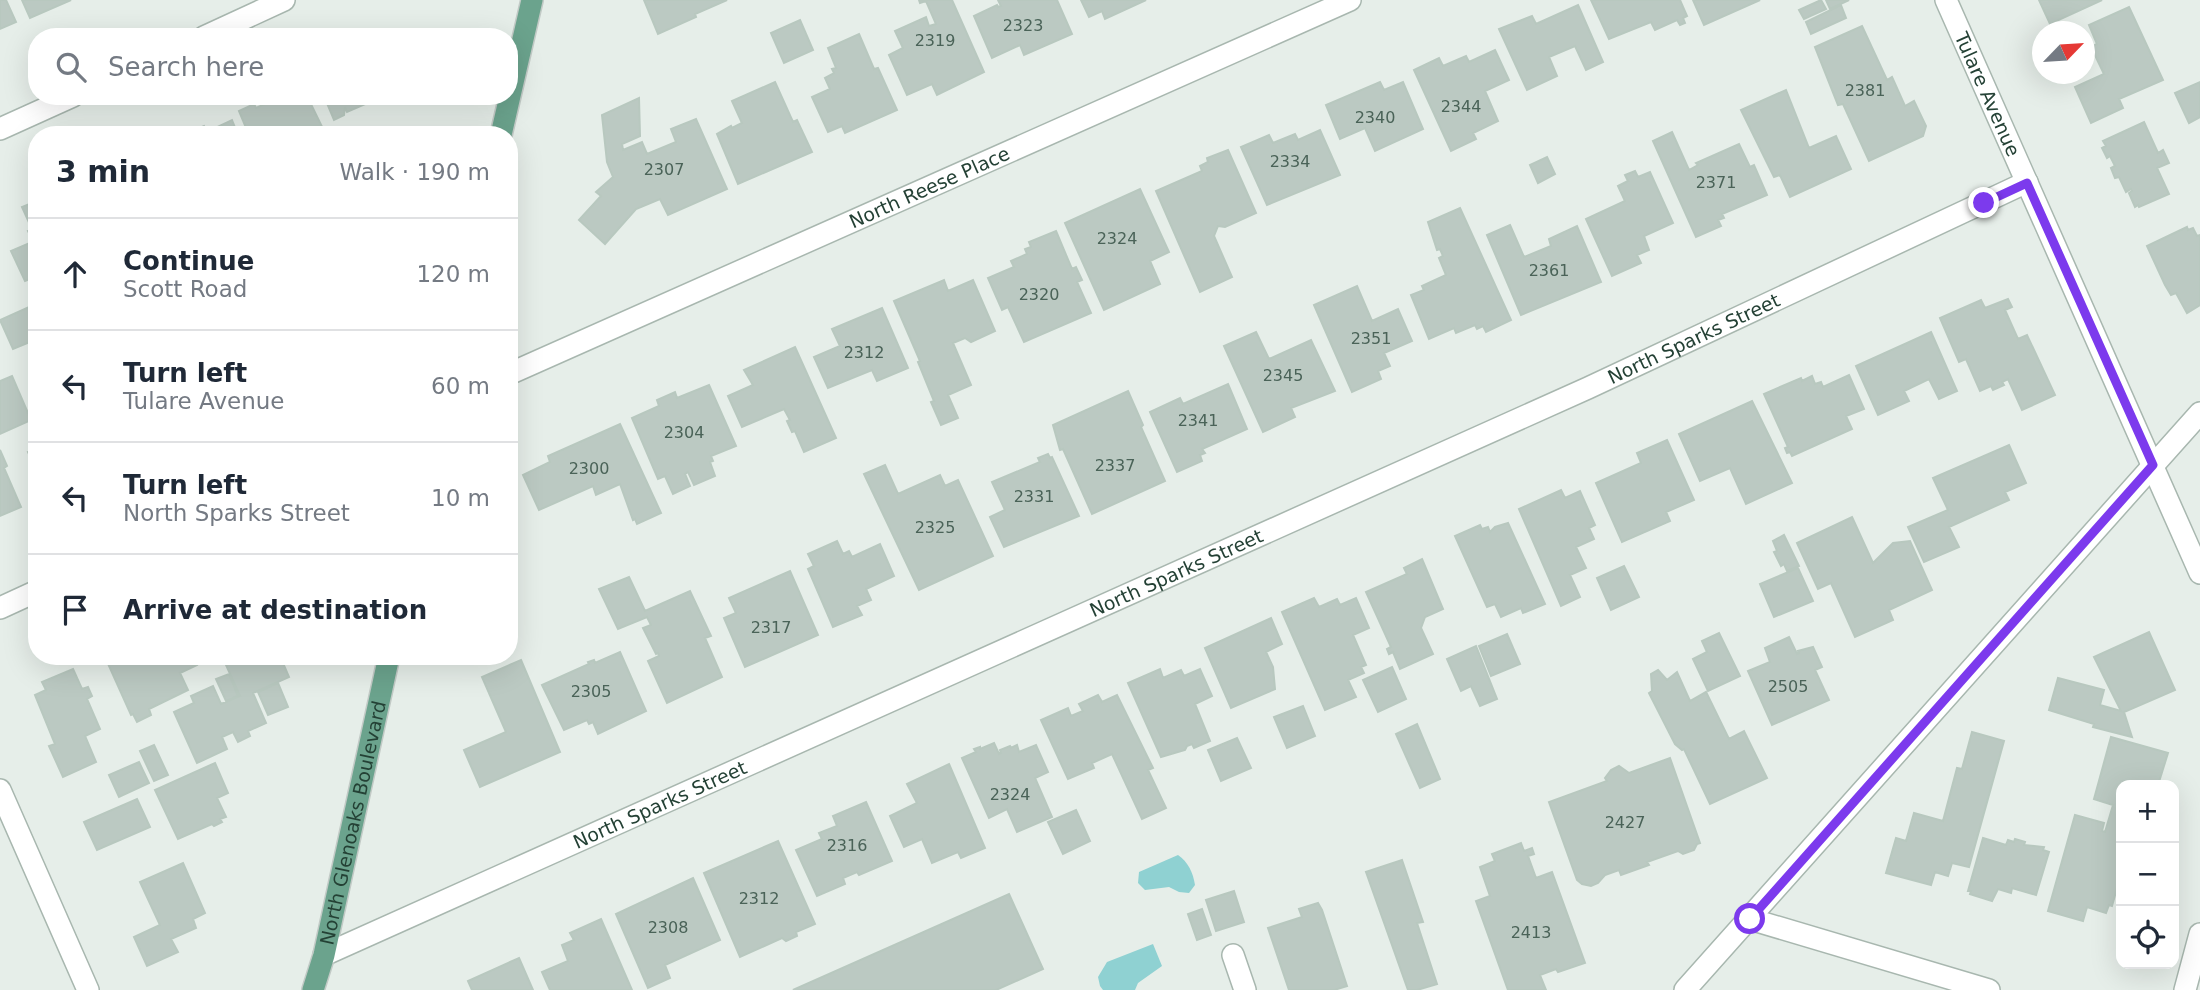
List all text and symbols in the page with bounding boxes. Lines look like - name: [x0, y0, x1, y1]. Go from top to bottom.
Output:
- house number: 2323: [1003, 16, 1043, 35]
- north arrow: [2032, 21, 2095, 84]
- search box: [28, 28, 518, 105]
- street label: Tulare Avenue: [1950, 28, 2025, 160]
- house number: 2319: [915, 31, 955, 50]
- icon: search: [52, 48, 90, 86]
- text: Search here: [108, 52, 264, 82]
- house number: 2381: [1845, 81, 1885, 100]
- house number: 2344: [1441, 97, 1481, 116]
- house number: 2340: [1355, 108, 1395, 127]
- street label: North Reese Place: [846, 142, 1013, 232]
- house number: 2334: [1270, 152, 1310, 171]
- text: 3 min: [56, 154, 150, 189]
- text: Walk · 190 m: [339, 159, 490, 185]
- house number: 2307: [644, 160, 684, 179]
- house number: 2371: [1696, 173, 1736, 192]
- route end: [1968, 187, 1999, 218]
- house number: 2324: [1097, 229, 1137, 248]
- text: Continue: [123, 246, 254, 276]
- icon: ahead: [56, 255, 94, 293]
- text: 120 m: [416, 261, 490, 287]
- house number: 2361: [1529, 261, 1569, 280]
- text: Scott Road: [123, 276, 247, 302]
- house number: 2320: [1019, 285, 1059, 304]
- street label: North Sparks Street: [1604, 289, 1783, 388]
- house number: 2351: [1351, 329, 1391, 348]
- house number: 2312: [844, 343, 884, 362]
- text: Turn left: [123, 358, 247, 388]
- house number: 2345: [1263, 366, 1303, 385]
- icon: left: [56, 367, 94, 405]
- text: 60 m: [431, 373, 490, 399]
- text: Tulare Avenue: [123, 388, 284, 414]
- house number: 2341: [1178, 411, 1218, 430]
- house number: 2304: [664, 423, 704, 442]
- house number: 2337: [1095, 456, 1135, 475]
- house number: 2300: [569, 459, 609, 478]
- text: Turn left: [123, 470, 247, 500]
- icon: left: [56, 479, 94, 517]
- text: 10 m: [431, 485, 490, 511]
- house number: 2331: [1014, 487, 1054, 506]
- text: North Sparks Street: [123, 500, 350, 526]
- house number: 2325: [915, 518, 955, 537]
- street label: North Sparks Street: [1086, 524, 1266, 621]
- icon: arrive: [56, 591, 94, 629]
- text: Arrive at destination: [123, 595, 427, 625]
- house number: 2317: [751, 618, 791, 637]
- house number: 2505: [1768, 677, 1808, 696]
- house number: 2305: [571, 682, 611, 701]
- street label: North Glenoaks Boulevard: [316, 699, 390, 947]
- street label: North Sparks Street: [570, 756, 750, 853]
- map controls: [2116, 780, 2179, 969]
- button: +: [2116, 780, 2179, 843]
- house number: 2324: [990, 785, 1030, 804]
- house number: 2427: [1605, 813, 1645, 832]
- house number: 2316: [827, 836, 867, 855]
- button: −: [2116, 843, 2179, 906]
- house number: 2312: [739, 889, 779, 908]
- route start: [1734, 903, 1765, 934]
- button: locate: [2116, 906, 2179, 969]
- house number: 2308: [648, 918, 688, 937]
- house number: 2413: [1511, 923, 1551, 942]

